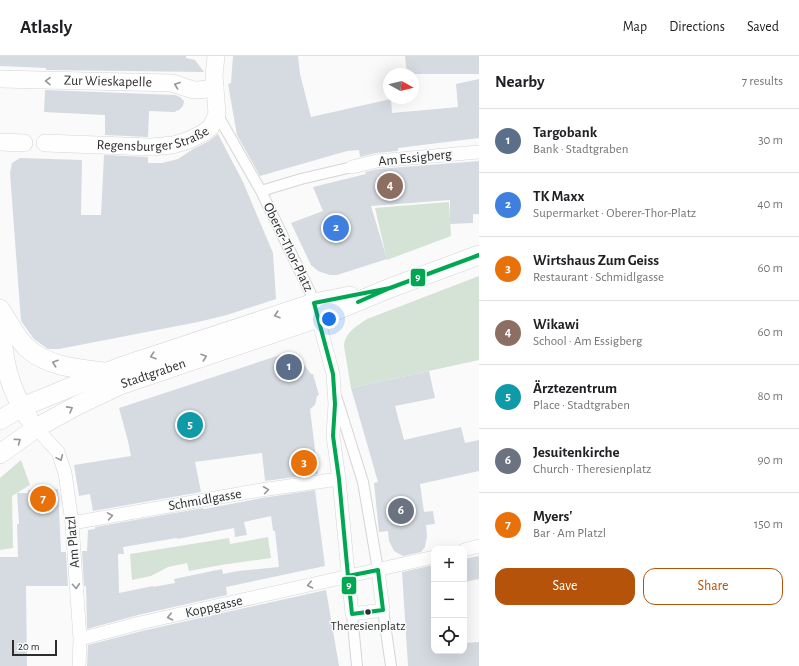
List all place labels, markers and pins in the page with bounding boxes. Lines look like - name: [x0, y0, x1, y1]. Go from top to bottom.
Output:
- pin: 4: [377, 171, 403, 201]
- pin: 2: [323, 213, 349, 243]
- pin: 1: [276, 352, 302, 382]
- pin: 5: [177, 410, 203, 440]
- pin: 3: [291, 448, 317, 478]
- pin: 7: [30, 484, 56, 514]
- pin: 6: [388, 496, 414, 526]
- marker: Theresienplatz: [363, 607, 373, 617]
- place label: Theresienplatz: [330, 620, 406, 633]

